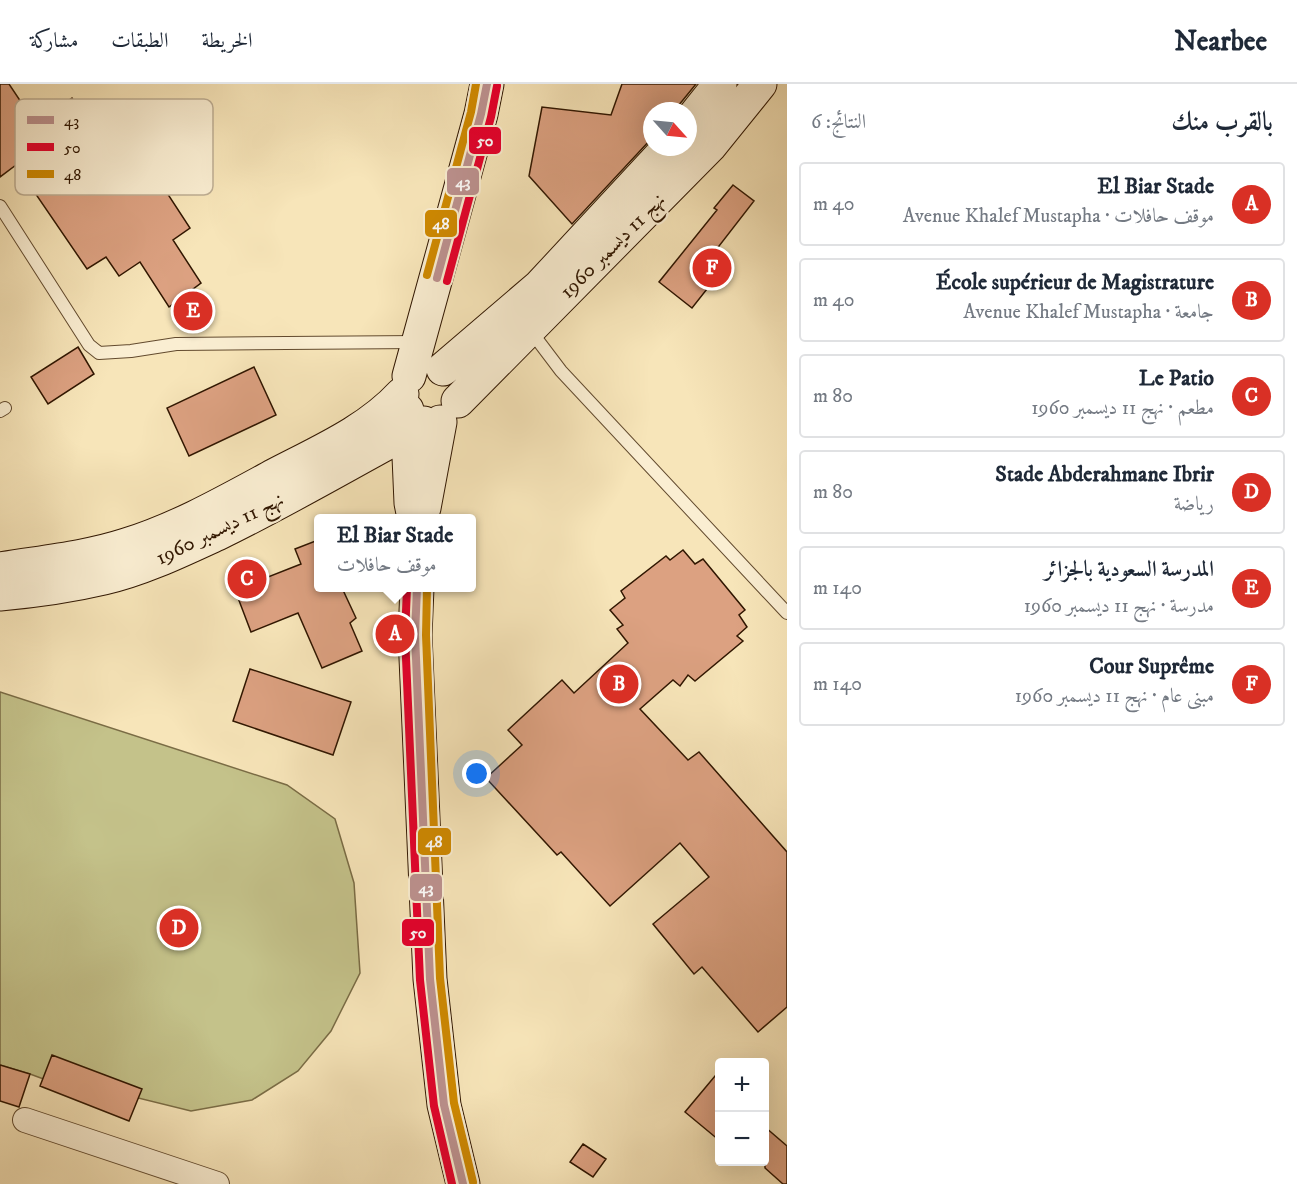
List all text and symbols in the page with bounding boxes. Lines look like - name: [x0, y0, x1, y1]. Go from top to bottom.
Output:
- text: Nearbee: [1174, 24, 1267, 59]
- text: مشاركة: [30, 28, 78, 54]
- text: الطبقات: [111, 28, 168, 54]
- text: الخريطة: [201, 28, 253, 54]
- legend: [15, 99, 213, 195]
- north arrow: [643, 102, 697, 156]
- text: بالقرب منك: [1171, 106, 1273, 139]
- text: النتائج: 6: [811, 110, 866, 135]
- text: 43: [64, 111, 79, 131]
- line badge: 50: [468, 126, 502, 155]
- text: 50: [476, 131, 494, 151]
- text: 50: [64, 138, 81, 158]
- text: 48: [64, 165, 81, 185]
- line badge: 43: [446, 167, 480, 196]
- text: 43: [454, 172, 471, 192]
- text: El Biar Stade: [1097, 173, 1214, 200]
- street label: نهج 11 ديسمبر 1960: [554, 187, 675, 308]
- text: 40 m: [813, 192, 855, 217]
- text: A: [1245, 192, 1258, 217]
- text: موقف حافلات · Avenue Khalef Mustapha: [903, 204, 1214, 229]
- line badge: 48: [424, 209, 458, 238]
- text: 48: [431, 214, 450, 234]
- pin: F: [692, 246, 732, 291]
- text: École supérieur de Magistrature: [936, 269, 1214, 296]
- pin: E: [174, 288, 212, 334]
- text: 40 m: [813, 288, 855, 313]
- text: B: [1245, 288, 1258, 313]
- text: جامعة · Avenue Khalef Mustapha: [963, 300, 1214, 325]
- text: Le Patio: [1139, 365, 1214, 392]
- text: 80 m: [813, 384, 853, 409]
- text: C: [1245, 384, 1258, 409]
- text: مطعم · نهج 11 ديسمبر 1960: [1031, 396, 1214, 421]
- text: Stade Abderahmane Ibrir: [995, 461, 1214, 488]
- text: 80 m: [813, 480, 853, 505]
- text: D: [1244, 480, 1259, 505]
- street label: نهج 11 ديسمبر 1960: [152, 487, 291, 576]
- text: رياضة: [1174, 492, 1214, 517]
- popup: [314, 514, 476, 592]
- text: El Biar Stade: [337, 522, 453, 549]
- text: موقف حافلات: [337, 553, 437, 578]
- pin: C: [228, 556, 266, 602]
- text: المدرسة السعودية بالجزائر: [1044, 556, 1214, 583]
- text: 140 m: [813, 576, 862, 601]
- text: E: [1244, 576, 1259, 601]
- text: مدرسة · نهج 11 ديسمبر 1960: [1024, 594, 1214, 619]
- pin: A: [376, 612, 414, 656]
- text: Cour Suprême: [1089, 653, 1214, 680]
- pin: B: [600, 662, 638, 706]
- text: 140 m: [813, 672, 862, 697]
- text: F: [1245, 672, 1258, 697]
- text: مبنى عام · نهج 11 ديسمبر 1960: [1015, 684, 1214, 709]
- your location: [462, 759, 491, 788]
- line badge: 48: [417, 827, 452, 856]
- text: 48: [424, 832, 443, 852]
- line badge: 43: [409, 873, 443, 902]
- text: 43: [417, 878, 434, 898]
- pin: D: [160, 906, 198, 950]
- line badge: 50: [401, 918, 435, 947]
- text: 50: [409, 923, 427, 943]
- map controls: [715, 1058, 769, 1166]
- button: +: [715, 1058, 769, 1112]
- button: −: [715, 1112, 769, 1166]

